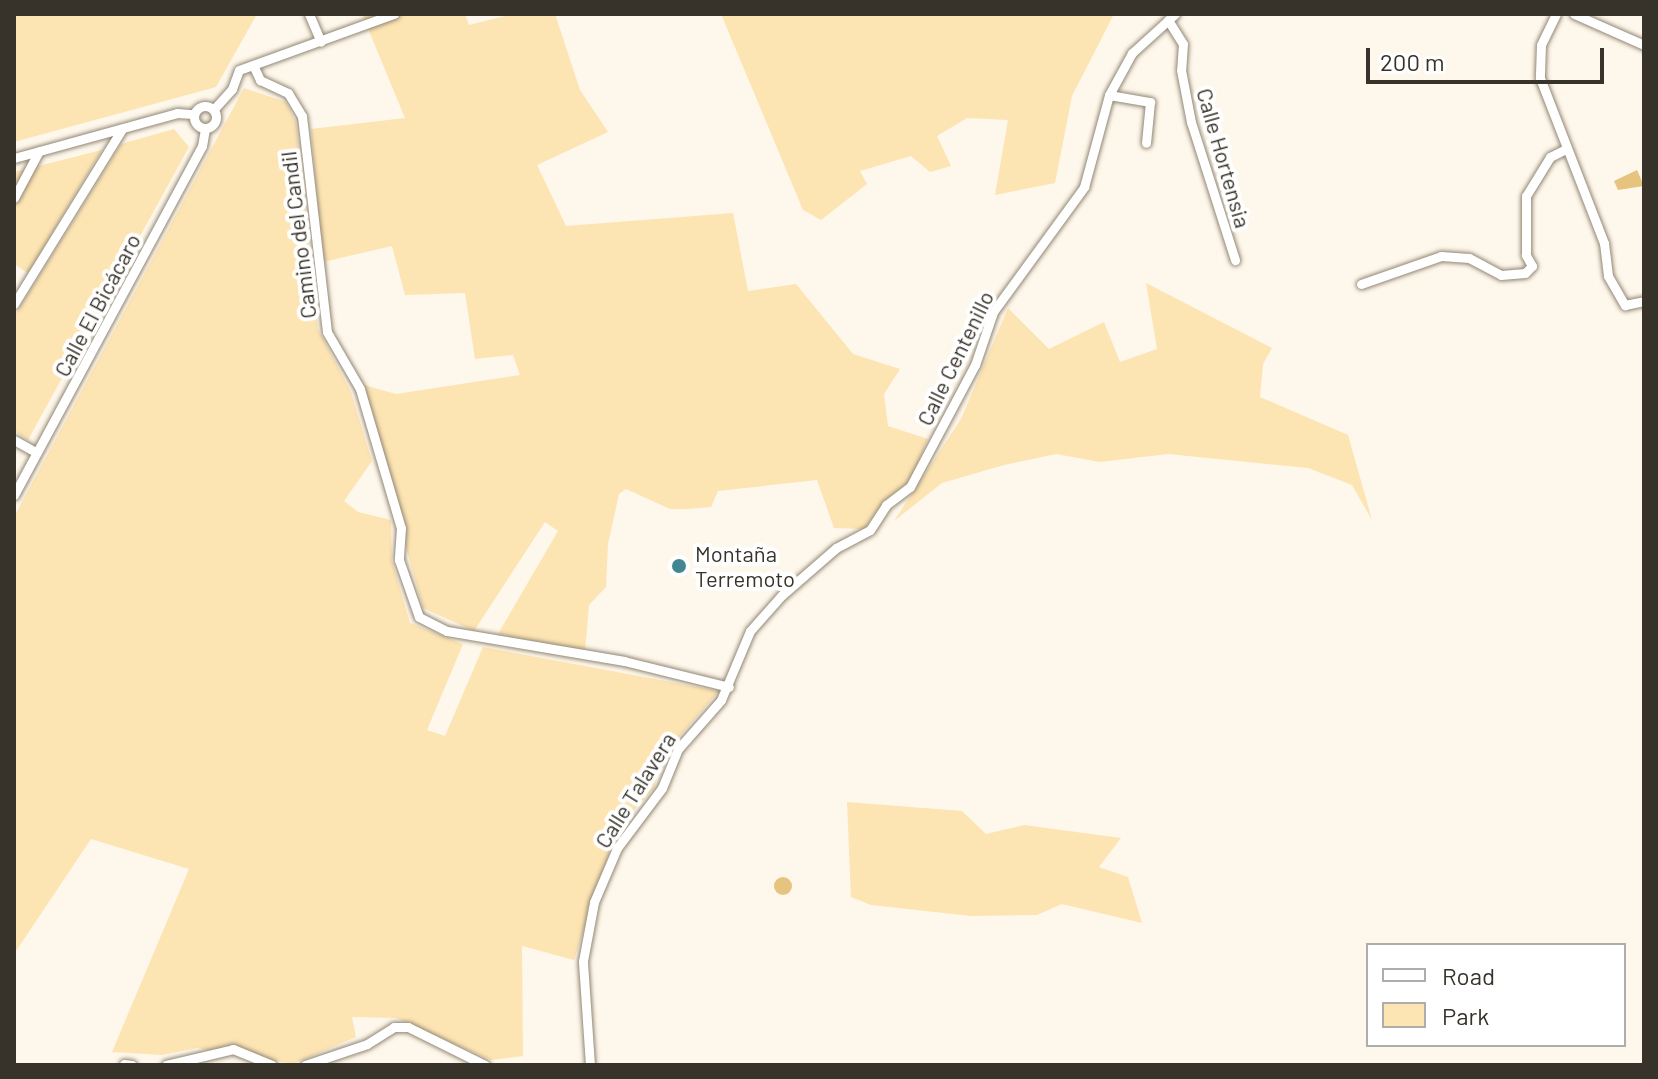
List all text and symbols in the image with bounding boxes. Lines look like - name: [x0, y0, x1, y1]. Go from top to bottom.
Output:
- scale bar: [1370, 32, 1608, 82]
- text: 200 m: [1380, 47, 1445, 76]
- street label: Calle Hortensia: [1191, 85, 1257, 231]
- street label: Camino del Candil: [275, 150, 321, 320]
- street label: Calle El Bicácaro: [48, 229, 146, 381]
- street label: Calle Centenillo: [911, 286, 999, 430]
- place label: Montaña Terremoto: [695, 540, 795, 592]
- marker: Montaña Terremoto: [670, 557, 688, 575]
- street label: Calle Talavera: [589, 727, 681, 853]
- legend: [1366, 943, 1626, 1047]
- text: Road: [1442, 961, 1495, 990]
- text: Park: [1442, 1001, 1489, 1030]

